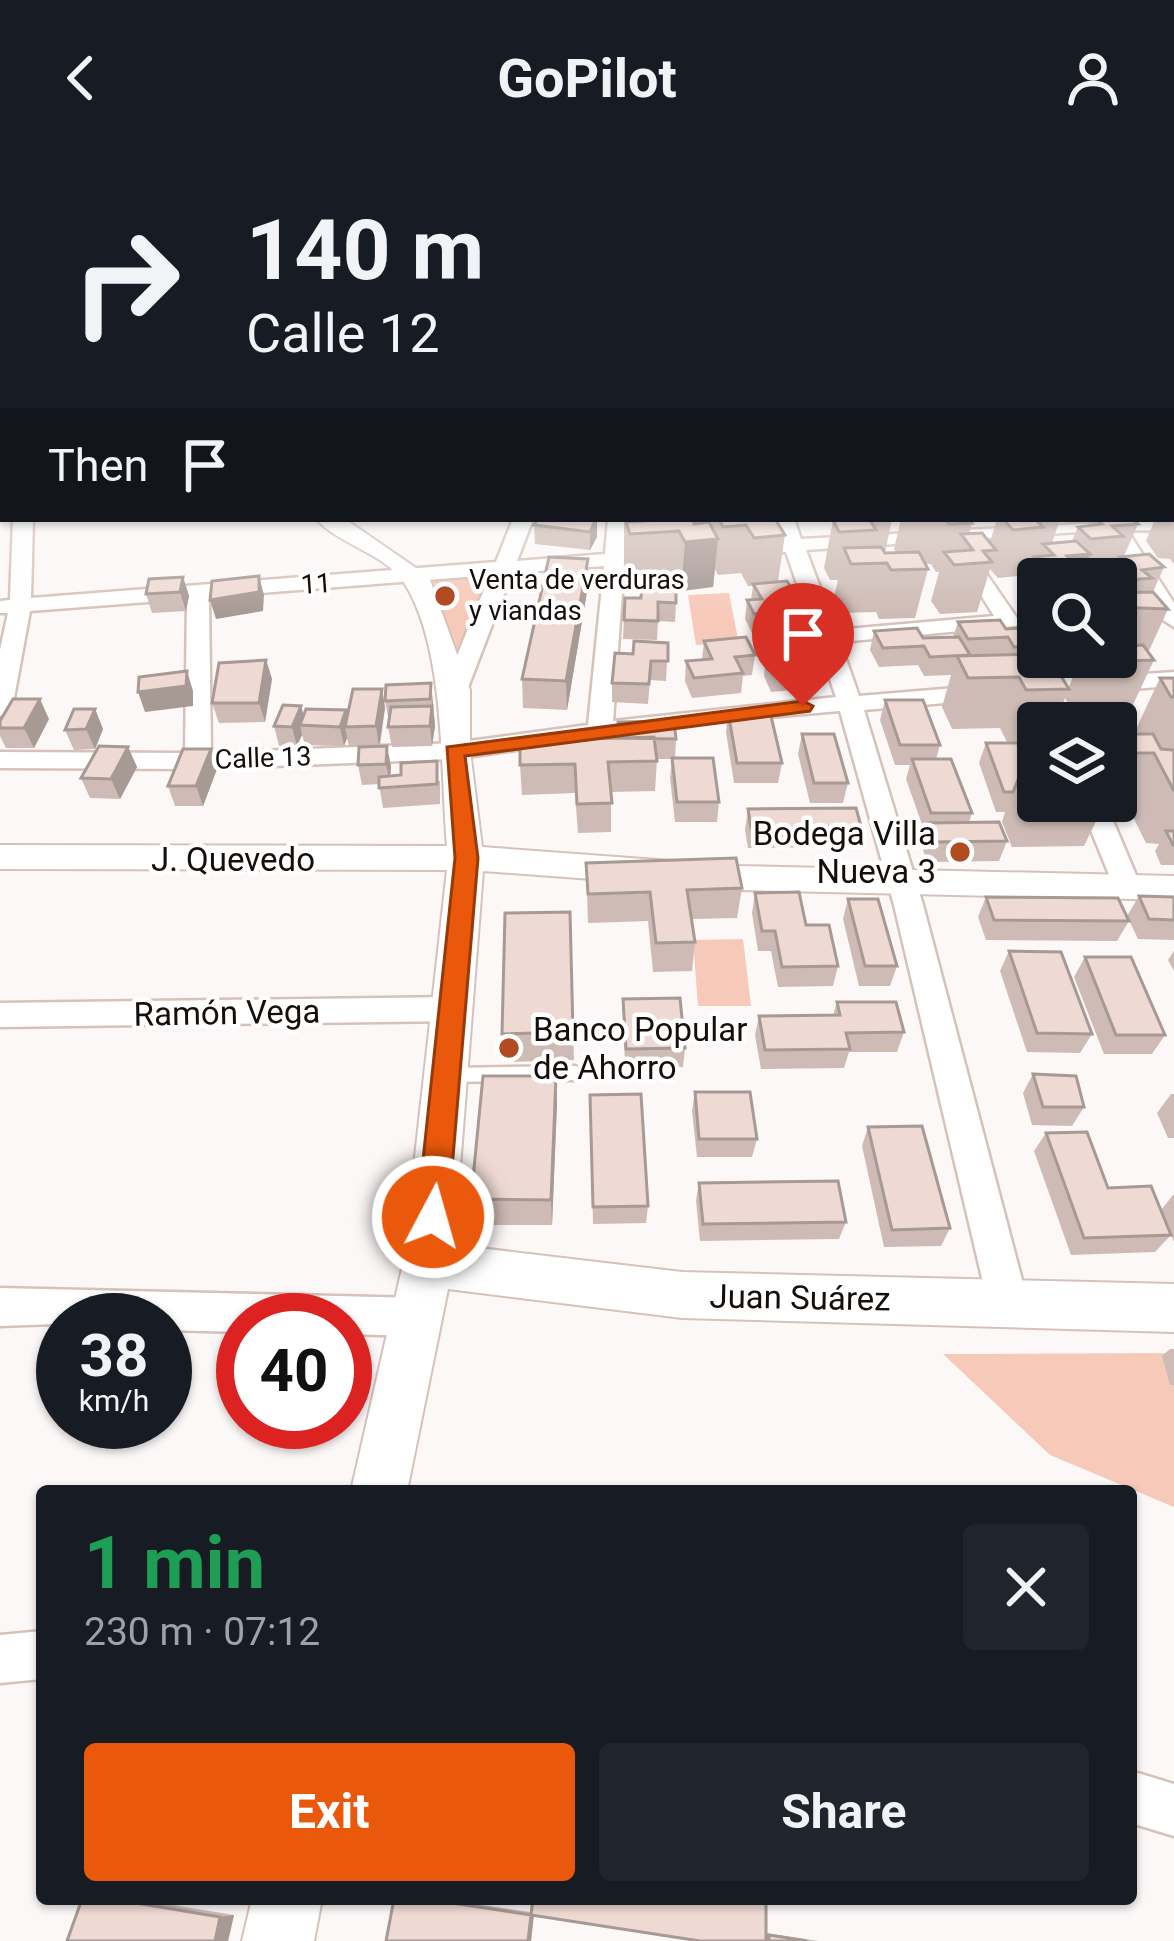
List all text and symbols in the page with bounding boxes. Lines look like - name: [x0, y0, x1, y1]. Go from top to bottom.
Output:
- icon: back: [48, 45, 114, 111]
- icon: person: [1060, 45, 1126, 111]
- text: GoPilot: [497, 47, 677, 110]
- text: 140 m: [246, 201, 484, 300]
- icon: right: [48, 204, 204, 360]
- text: Calle 12: [246, 302, 440, 365]
- icon: arrive: [172, 432, 238, 498]
- text: Then: [48, 439, 148, 492]
- map controls: [1017, 558, 1137, 822]
- button: search: [1017, 558, 1137, 678]
- place label: Venta de verduras y viandas: [469, 564, 685, 627]
- street label: 11: [300, 567, 332, 601]
- marker: Venta de verduras y viandas: [432, 583, 458, 609]
- pin: [752, 583, 854, 706]
- icon: arrive: [770, 601, 836, 667]
- button: layers: [1017, 702, 1137, 822]
- street label: Calle 13: [214, 740, 312, 776]
- place label: Bodega Villa Nueva 3: [753, 814, 936, 891]
- marker: Bodega Villa Nueva 3: [947, 839, 973, 865]
- street label: J. Quevedo: [151, 840, 315, 879]
- street label: Ramón Vega: [133, 991, 321, 1034]
- place label: Banco Popular de Ahorro: [533, 1010, 747, 1087]
- marker: Banco Popular de Ahorro: [496, 1035, 522, 1061]
- position arrow: [370, 1154, 496, 1280]
- street label: Juan Suárez: [709, 1276, 891, 1319]
- speed limit sign: 40: [216, 1293, 372, 1449]
- text: 38: [80, 1320, 148, 1391]
- text: km/h: [79, 1383, 149, 1418]
- text: 1 min: [84, 1521, 265, 1606]
- button: close: [963, 1524, 1089, 1650]
- text: 230 m · 07:12: [84, 1609, 320, 1655]
- button: Exit: [84, 1743, 575, 1881]
- button: Share: [599, 1743, 1089, 1881]

